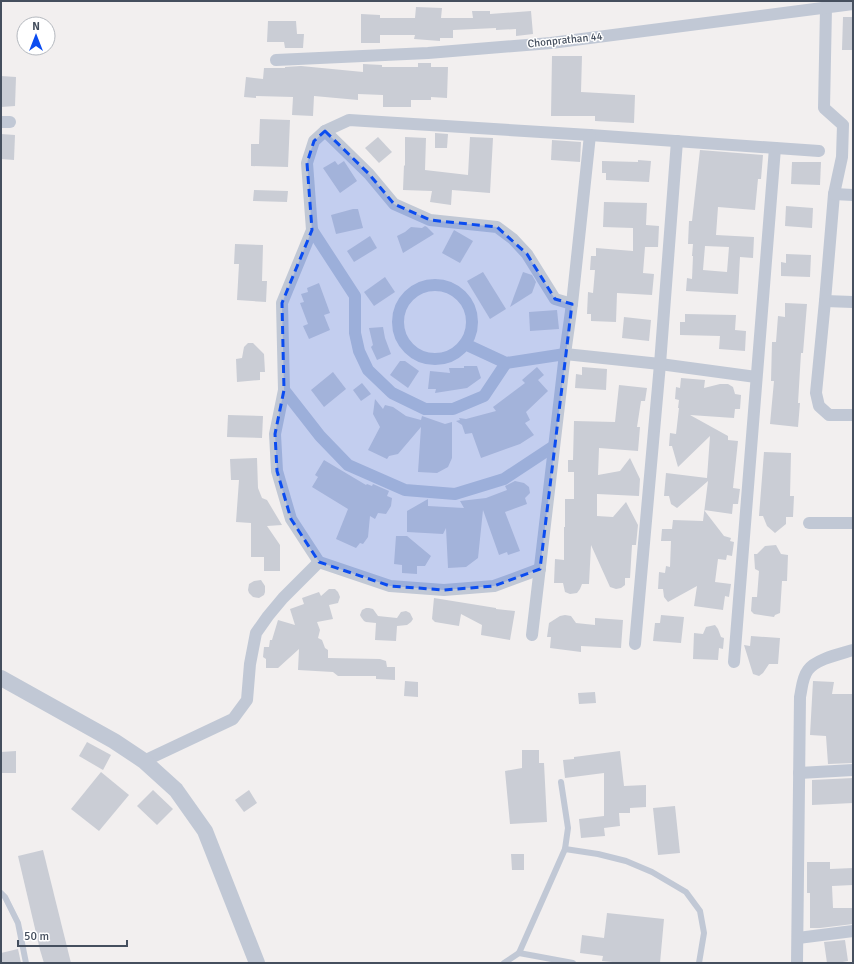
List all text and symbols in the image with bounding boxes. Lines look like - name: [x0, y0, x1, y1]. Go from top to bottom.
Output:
- north arrow: [16, 16, 56, 56]
- text: N: [32, 20, 40, 33]
- street label: Chonprathan 44: [527, 30, 603, 50]
- scale bar: [18, 922, 127, 948]
- text: 50 m: [24, 929, 49, 944]

